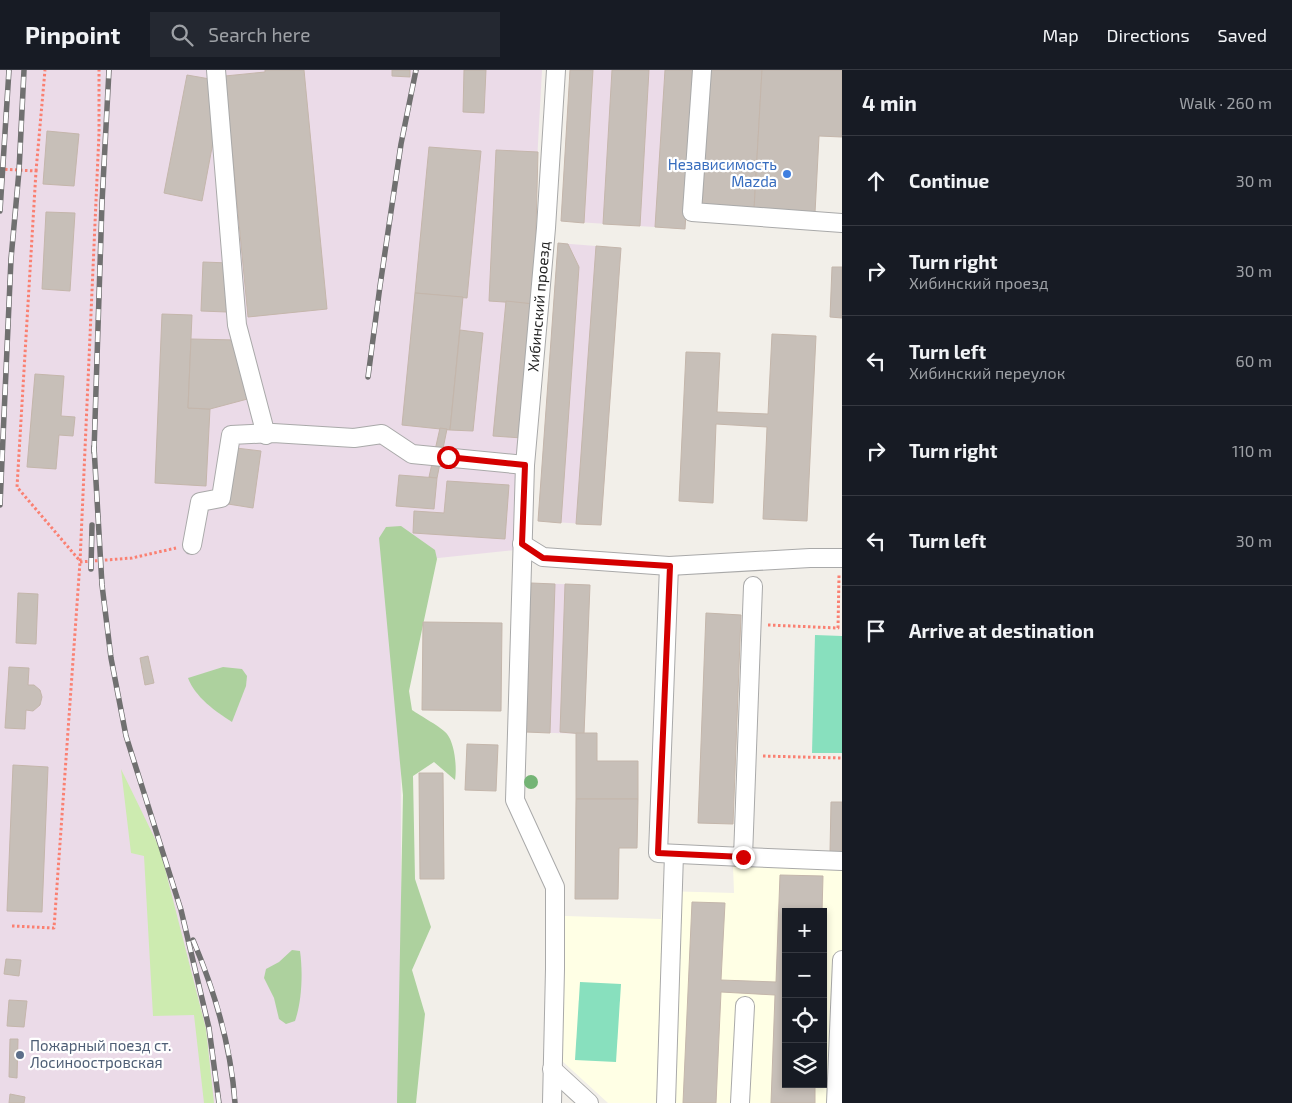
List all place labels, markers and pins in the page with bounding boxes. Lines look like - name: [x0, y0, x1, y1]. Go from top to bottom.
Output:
- place label: Независимость Mazda: [668, 155, 777, 190]
- marker: Независимость Mazda: [781, 168, 793, 180]
- place label: Пожарный поезд ст. Лосиноостровская: [30, 1036, 171, 1071]
- marker: Пожарный поезд ст. Лосиноостровская: [14, 1049, 26, 1061]

